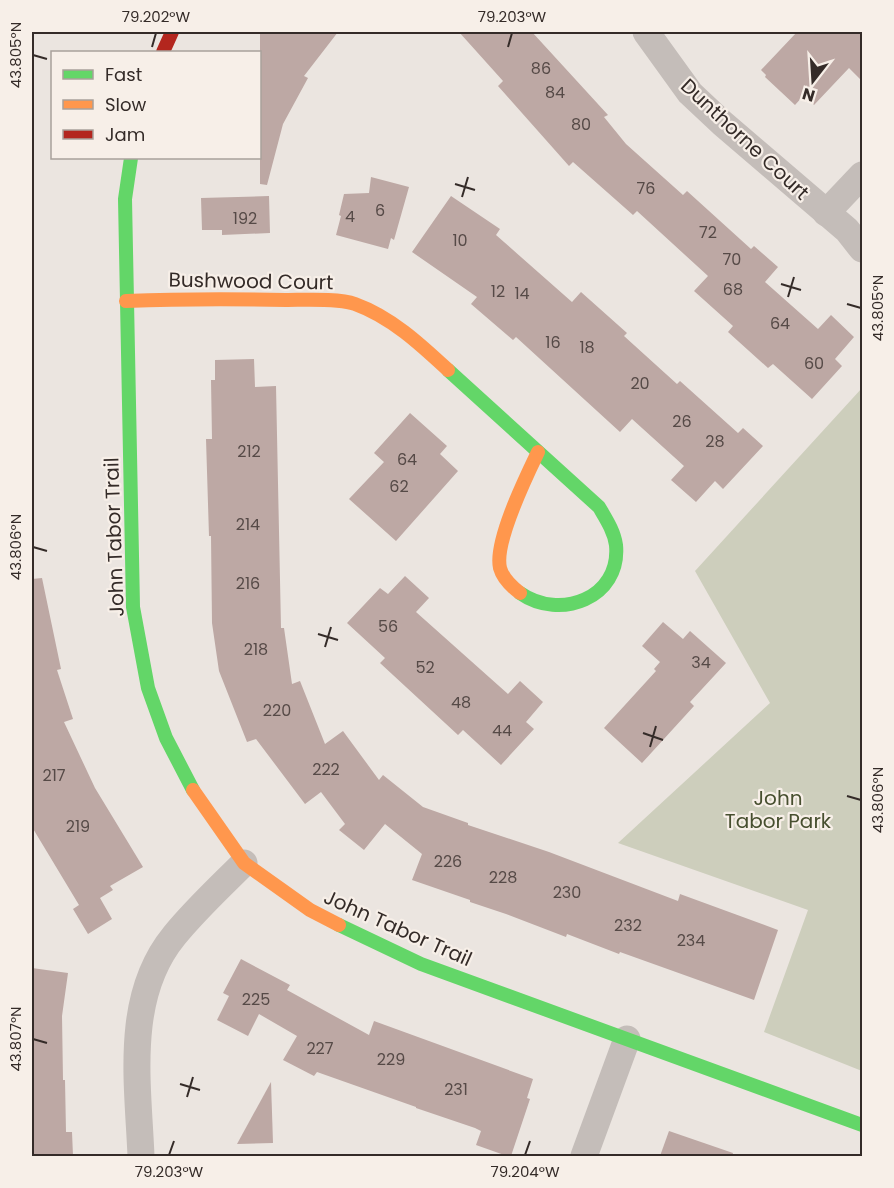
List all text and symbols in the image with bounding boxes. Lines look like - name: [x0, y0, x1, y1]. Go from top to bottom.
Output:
- text: 79.202°W: [122, 6, 190, 27]
- text: 79.203°W: [478, 6, 547, 27]
- text: 43.805°N: [5, 22, 26, 88]
- legend: [51, 51, 261, 159]
- north arrow: [783, 51, 843, 111]
- house number: 86: [531, 57, 551, 80]
- text: Fast: [105, 62, 142, 87]
- street label: Dunthorne Court: [675, 72, 815, 206]
- house number: 84: [545, 81, 565, 104]
- text: N: [800, 82, 818, 108]
- text: Slow: [105, 92, 147, 117]
- house number: 80: [571, 113, 591, 136]
- text: Jam: [105, 122, 145, 147]
- house number: 76: [637, 177, 655, 200]
- house number: 6: [375, 199, 385, 222]
- house number: 4: [345, 205, 355, 228]
- house number: 192: [233, 207, 257, 230]
- house number: 72: [699, 221, 717, 244]
- house number: 10: [452, 229, 468, 252]
- house number: 70: [723, 248, 741, 271]
- street label: Bushwood Court: [168, 266, 334, 296]
- text: 43.805°N: [867, 275, 888, 341]
- house number: 68: [723, 278, 743, 301]
- house number: 12: [491, 280, 505, 303]
- house number: 14: [514, 282, 530, 305]
- house number: 64: [770, 312, 790, 335]
- house number: 16: [545, 331, 561, 354]
- house number: 18: [579, 336, 595, 359]
- house number: 60: [804, 352, 824, 375]
- house number: 20: [630, 372, 650, 395]
- house number: 26: [672, 410, 692, 433]
- house number: 28: [705, 430, 725, 453]
- house number: 212: [237, 440, 261, 463]
- house number: 64: [397, 448, 417, 471]
- street label: John Tabor Trail: [97, 457, 131, 617]
- house number: 62: [389, 475, 409, 498]
- house number: 214: [236, 513, 260, 536]
- text: 43.806°N: [5, 514, 26, 580]
- house number: 216: [236, 572, 260, 595]
- house number: 56: [378, 615, 398, 638]
- house number: 218: [244, 638, 268, 661]
- house number: 34: [691, 651, 711, 674]
- house number: 52: [415, 656, 435, 679]
- house number: 48: [451, 691, 471, 714]
- house number: 220: [263, 699, 291, 722]
- house number: 44: [492, 719, 512, 742]
- house number: 222: [312, 758, 340, 781]
- house number: 217: [42, 764, 66, 787]
- text: 43.806°N: [867, 767, 888, 833]
- park label: John Tabor Park: [725, 784, 832, 835]
- house number: 219: [66, 815, 90, 838]
- house number: 226: [434, 850, 462, 873]
- house number: 228: [489, 866, 517, 889]
- house number: 230: [553, 881, 581, 904]
- street label: John Tabor Trail: [319, 883, 477, 973]
- house number: 232: [614, 914, 642, 937]
- house number: 234: [677, 929, 705, 952]
- house number: 225: [242, 988, 270, 1011]
- text: 43.807°N: [5, 1006, 26, 1072]
- house number: 227: [306, 1037, 334, 1060]
- house number: 229: [377, 1048, 405, 1071]
- house number: 231: [444, 1078, 468, 1101]
- text: 79.203°W: [135, 1161, 204, 1182]
- text: 79.204°W: [490, 1161, 560, 1182]

